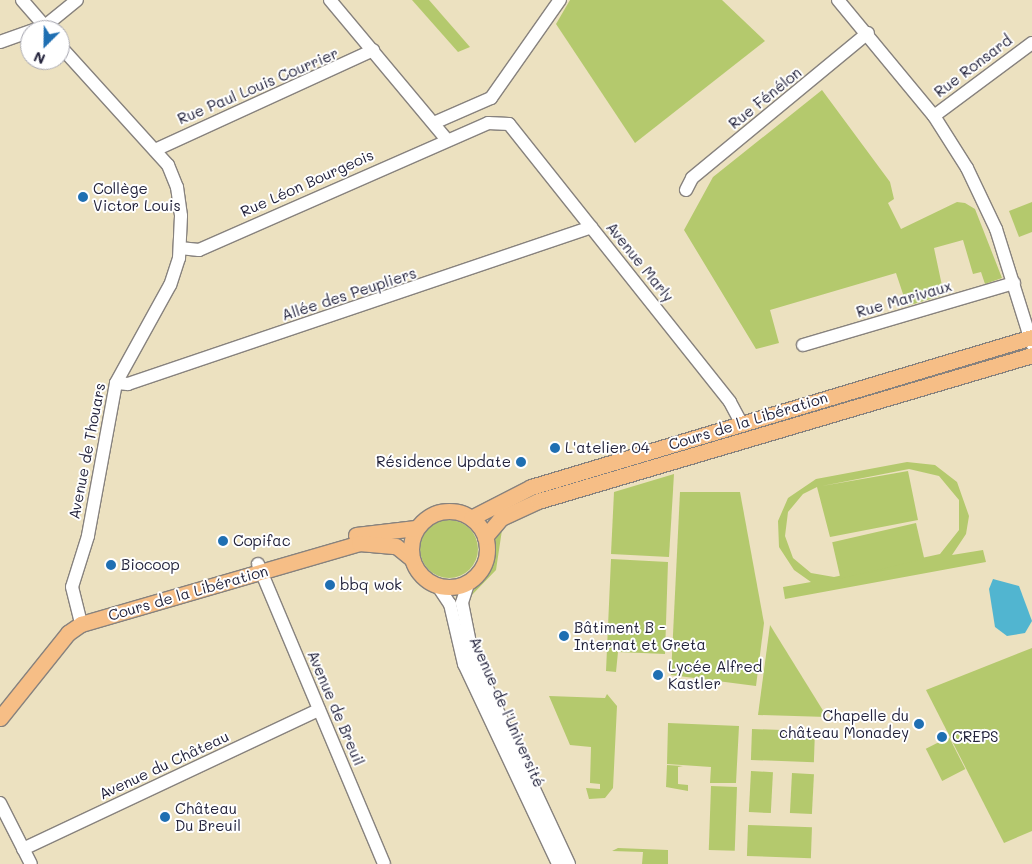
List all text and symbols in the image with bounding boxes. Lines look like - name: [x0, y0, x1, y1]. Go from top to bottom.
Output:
- north arrow: [20, 20, 70, 70]
- street label: Rue Ronsard: [931, 31, 1015, 101]
- street label: Rue Paul Louis Courrier: [175, 44, 341, 128]
- text: N: [31, 48, 48, 69]
- street label: Rue Fénélon: [725, 63, 805, 133]
- street label: Rue Léon Bourgeois: [238, 146, 376, 220]
- place label: Collège Victor Louis: [93, 179, 181, 214]
- marker: Collège Victor Louis: [77, 191, 89, 203]
- street label: Avenue Marly: [602, 219, 678, 305]
- street label: Allée des Peupliers: [279, 264, 419, 324]
- street label: Rue Marivaux: [854, 277, 954, 321]
- street label: Avenue de Thouars: [65, 381, 109, 521]
- street label: Cours de la Libération: [666, 388, 830, 454]
- place label: L'atelier 04: [565, 439, 649, 457]
- marker: L'atelier 04: [549, 442, 561, 454]
- place label: Résidence Update: [376, 453, 511, 471]
- marker: Résidence Update: [515, 456, 527, 468]
- place label: Copifac: [233, 532, 290, 550]
- marker: Copifac: [217, 535, 229, 547]
- place label: Biocoop: [121, 556, 180, 574]
- marker: Biocoop: [105, 559, 117, 571]
- street label: Cours de la Libération: [106, 562, 270, 624]
- place label: bbq wok: [340, 576, 402, 594]
- marker: bbq wok: [324, 579, 336, 591]
- place label: Bâtiment B - Internat et Greta: [574, 618, 706, 653]
- marker: Bâtiment B - Internat et Greta: [558, 630, 570, 642]
- street label: Avenue de l'Université: [466, 634, 548, 790]
- street label: Avenue de Breuil: [304, 648, 368, 768]
- place label: Lycée Alfred Kastler: [668, 657, 762, 692]
- marker: Lycée Alfred Kastler: [652, 669, 664, 681]
- place label: Chapelle du château Monadey: [779, 706, 909, 741]
- marker: Chapelle du château Monadey: [913, 718, 925, 730]
- street label: Avenue du Château: [96, 727, 232, 803]
- place label: CREPS: [952, 728, 999, 746]
- marker: CREPS: [936, 731, 948, 743]
- place label: Château Du Breuil: [175, 799, 241, 834]
- marker: Château Du Breuil: [159, 811, 171, 823]

